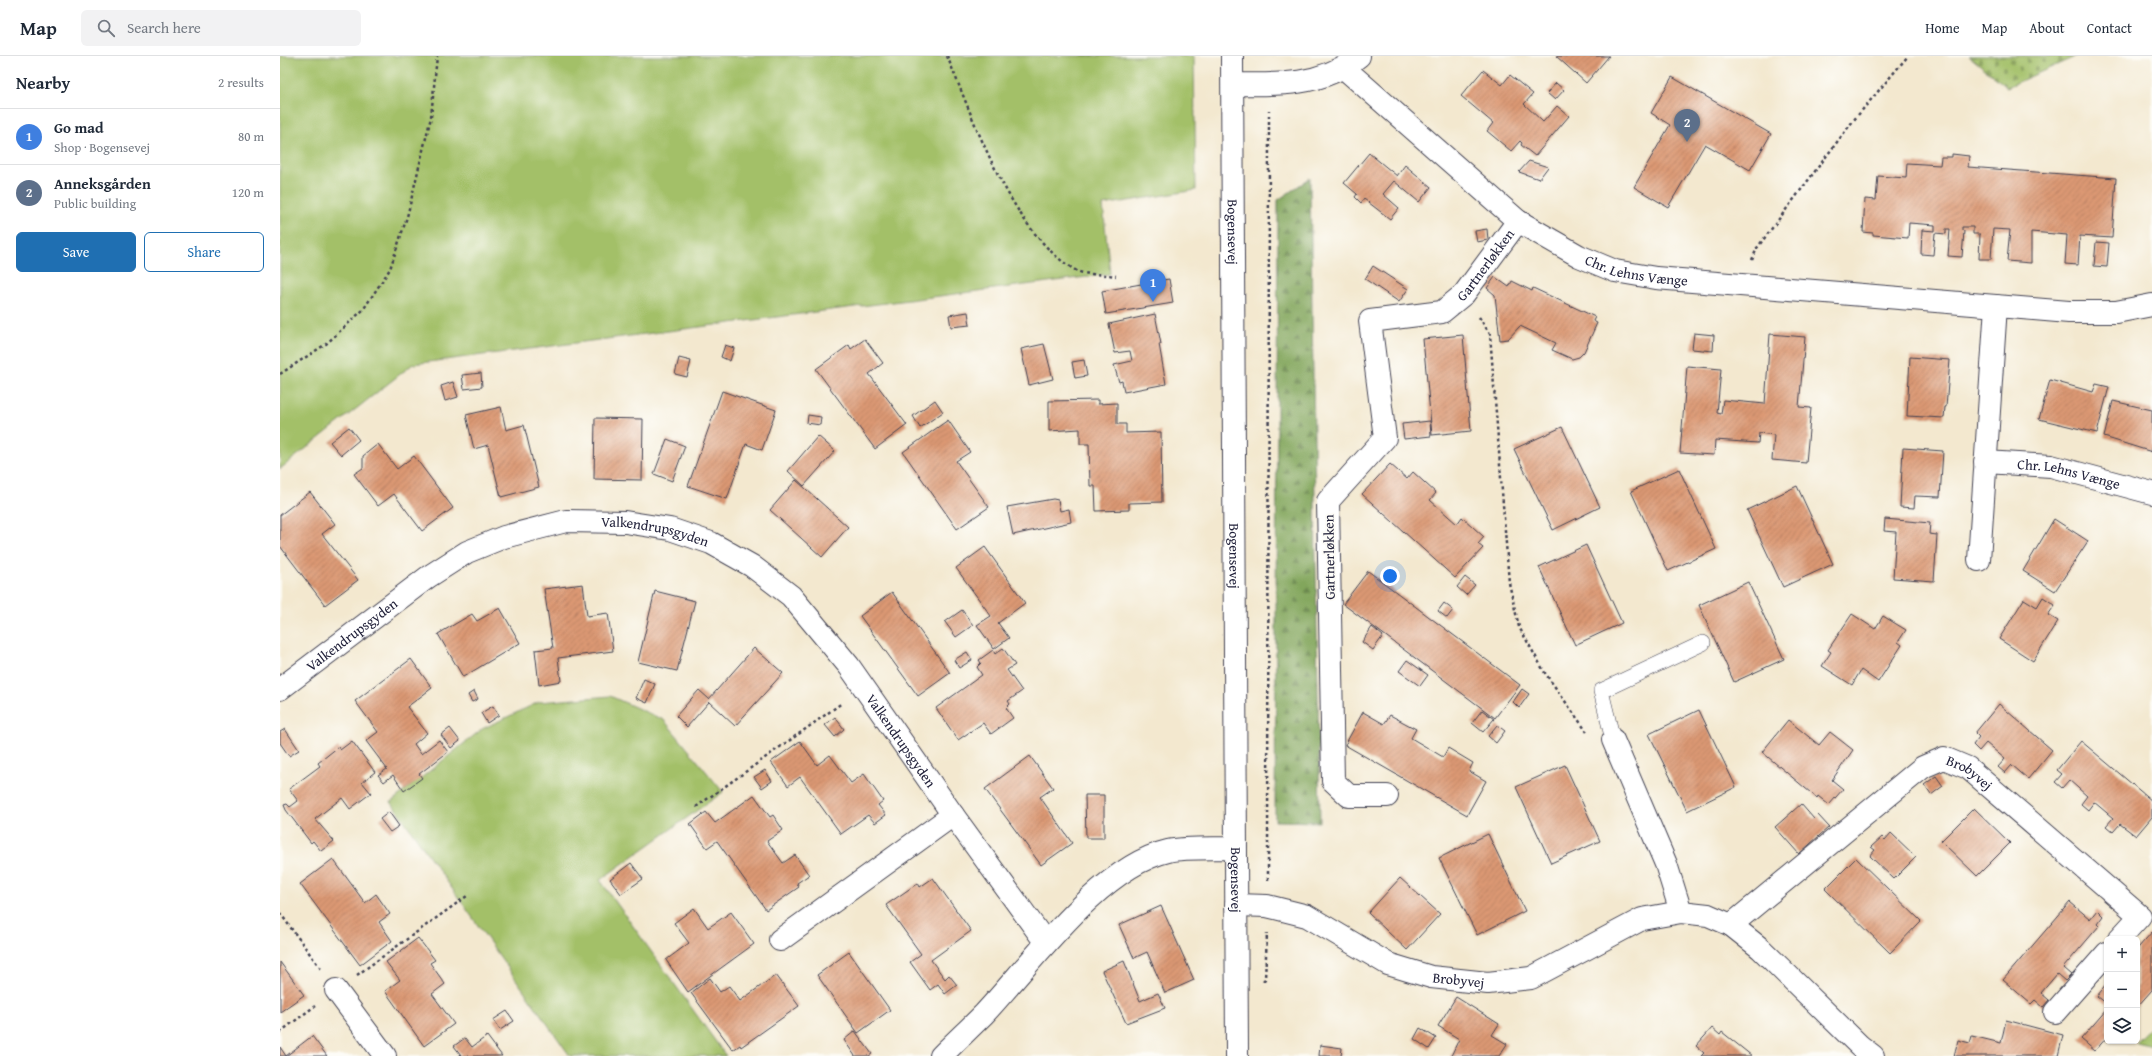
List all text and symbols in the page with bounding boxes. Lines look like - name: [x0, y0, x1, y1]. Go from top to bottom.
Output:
- search box: [81, 10, 361, 46]
- text: Map: [20, 14, 57, 42]
- icon: search: [95, 17, 117, 39]
- text: Search here: [127, 17, 201, 38]
- text: Home: [1925, 18, 1960, 38]
- text: Map: [1982, 18, 2007, 38]
- text: About: [2029, 18, 2065, 38]
- text: Contact: [2087, 18, 2132, 38]
- text: Nearby: [16, 70, 70, 95]
- text: 2 results: [218, 73, 264, 92]
- pin: 2: [1674, 109, 1700, 142]
- text: Go mad: [54, 117, 104, 138]
- text: 1: [26, 127, 32, 146]
- text: 80 m: [238, 127, 264, 146]
- text: Shop · Bogensevej: [54, 138, 150, 157]
- text: Anneksgården: [54, 173, 151, 194]
- text: 2: [26, 183, 32, 202]
- text: 120 m: [232, 183, 264, 202]
- text: Public building: [54, 194, 136, 213]
- street label: Bogensevej: [1223, 199, 1243, 265]
- street label: Gartnerløkken: [1453, 225, 1519, 306]
- button: Save: [16, 232, 136, 272]
- button: Share: [144, 232, 264, 272]
- street label: Chr. Lehns Vænge: [1582, 250, 1689, 291]
- pin: 1: [1140, 269, 1166, 302]
- street label: Chr. Lehns Vænge: [2017, 454, 2123, 494]
- street label: Valkendrupsgyden: [601, 512, 712, 552]
- street label: Gartnerløkken: [1318, 514, 1340, 600]
- street label: Bogensevej: [1224, 523, 1245, 589]
- your location: [1380, 566, 1400, 586]
- street label: Valkendrupsgyden: [302, 593, 402, 676]
- street label: Valkendrupsgyden: [861, 690, 941, 792]
- street label: Brobyvej: [1943, 750, 1997, 795]
- street label: Bogensevej: [1226, 847, 1246, 913]
- map controls: [2104, 936, 2140, 1044]
- button: +: [2104, 936, 2140, 972]
- street label: Brobyvej: [1432, 967, 1485, 993]
- button: −: [2104, 972, 2140, 1008]
- button: layers: [2104, 1008, 2140, 1044]

